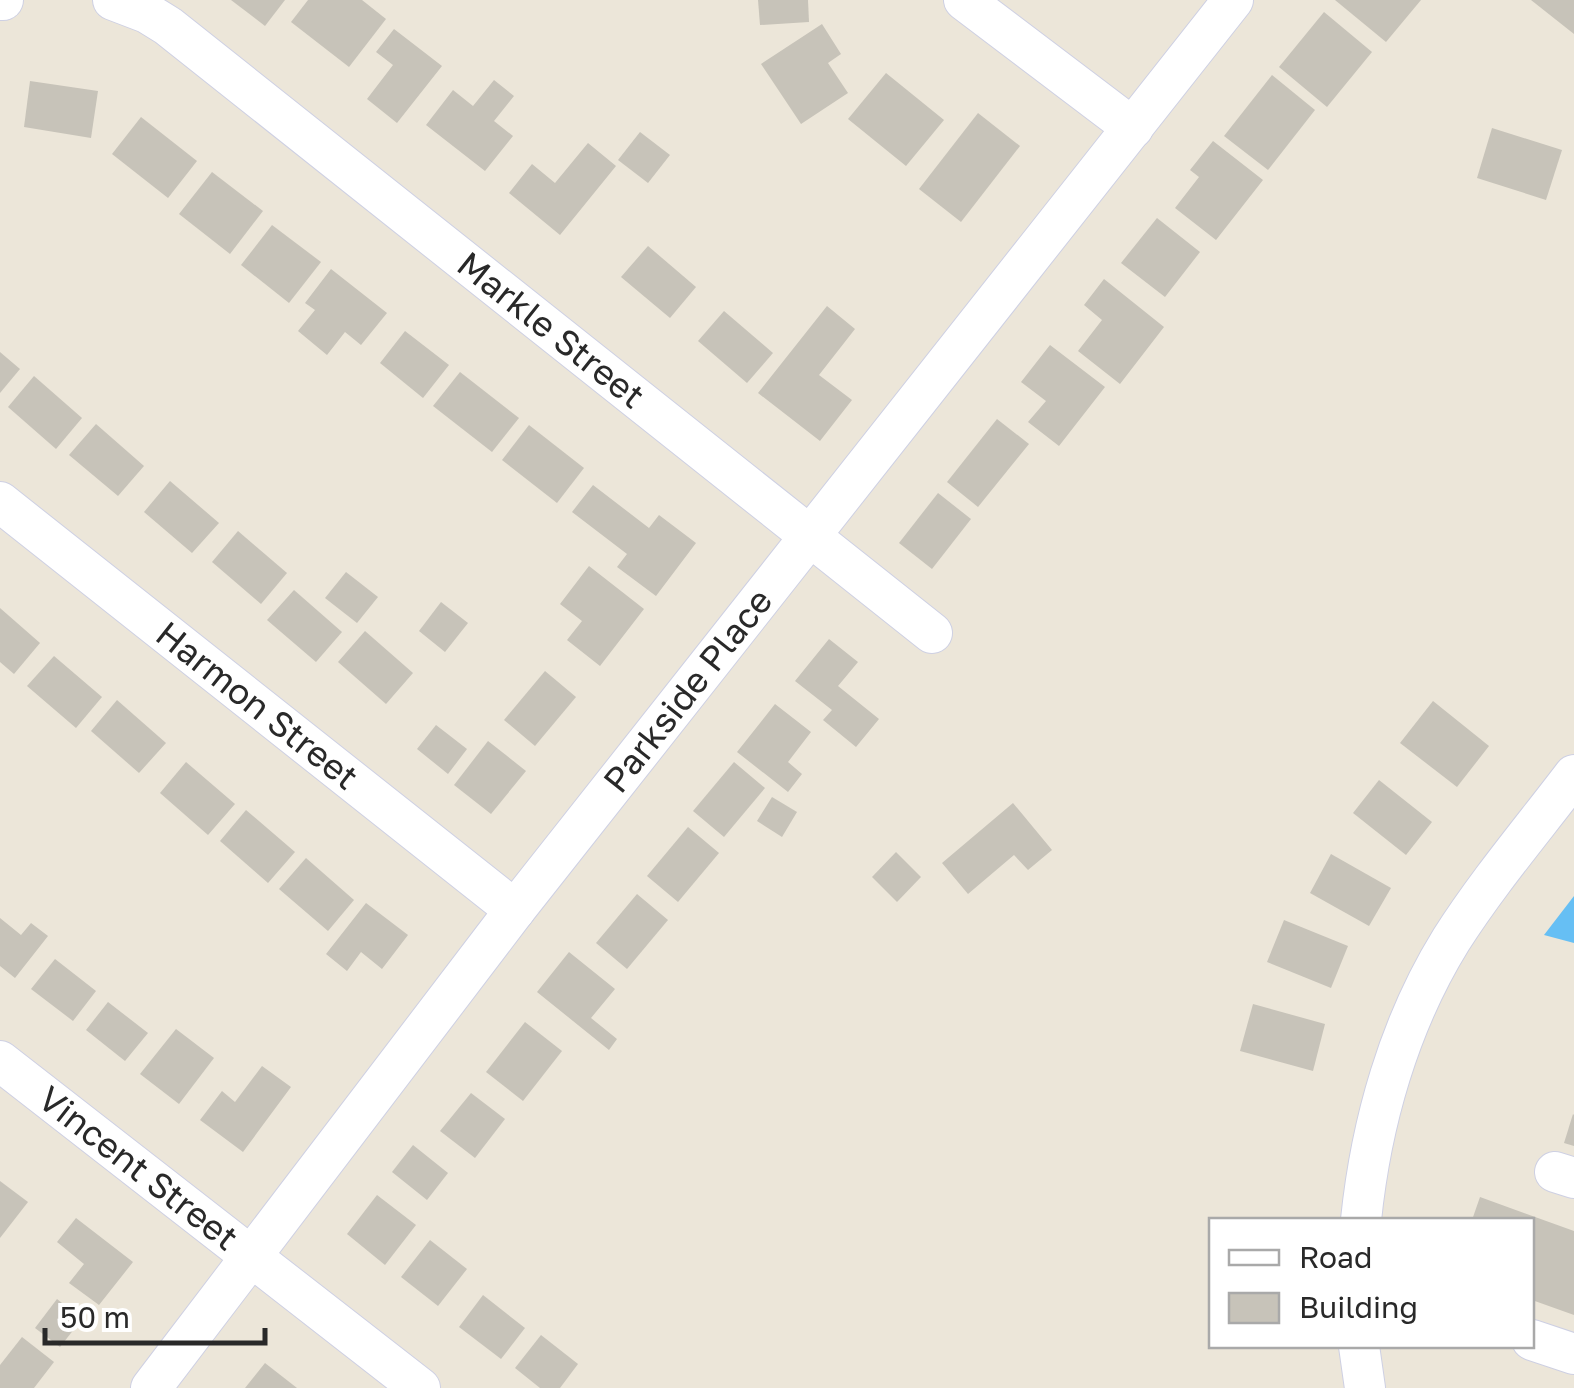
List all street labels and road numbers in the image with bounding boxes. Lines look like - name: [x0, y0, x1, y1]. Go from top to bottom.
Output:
- street label: Markle Street: [450, 242, 653, 416]
- street label: Parkside Place: [594, 580, 780, 800]
- street label: Harmon Street: [148, 612, 367, 798]
- street label: Vincent Street: [31, 1077, 247, 1258]

